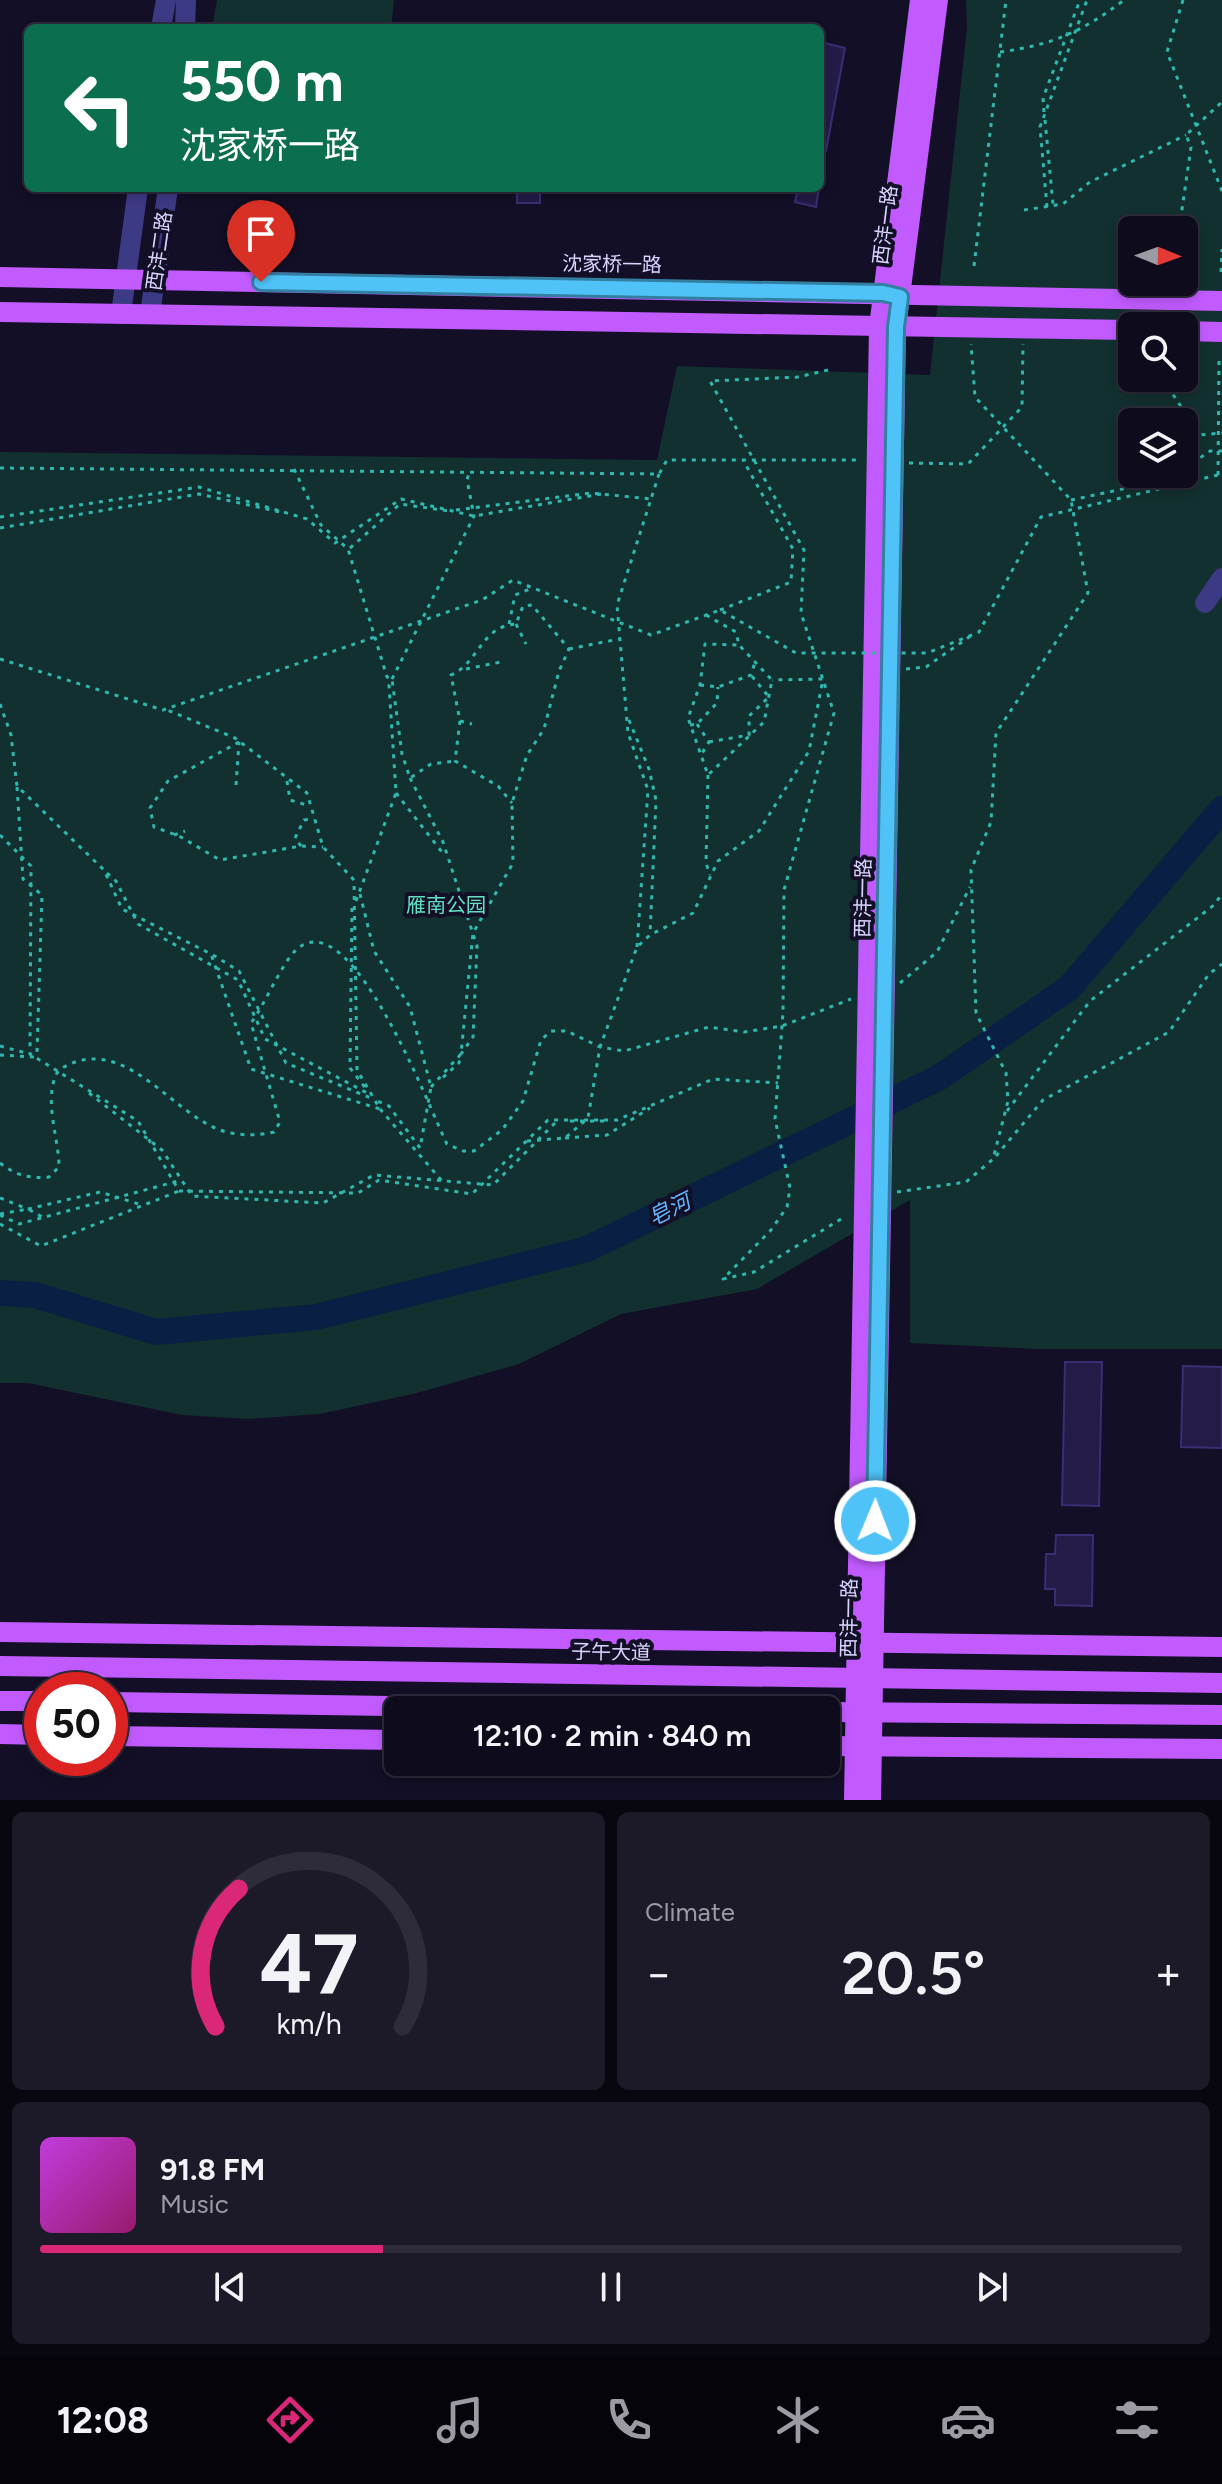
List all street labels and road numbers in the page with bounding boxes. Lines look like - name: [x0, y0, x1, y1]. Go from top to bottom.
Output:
- street label: 西沣一路: [868, 184, 902, 266]
- street label: 西沣二路: [142, 210, 176, 292]
- street label: 沈家桥一路: [562, 251, 662, 277]
- street label: 西沣一路: [850, 858, 876, 938]
- street label: 西沣一路: [836, 1578, 862, 1658]
- street label: 子午大道: [571, 1639, 651, 1665]

